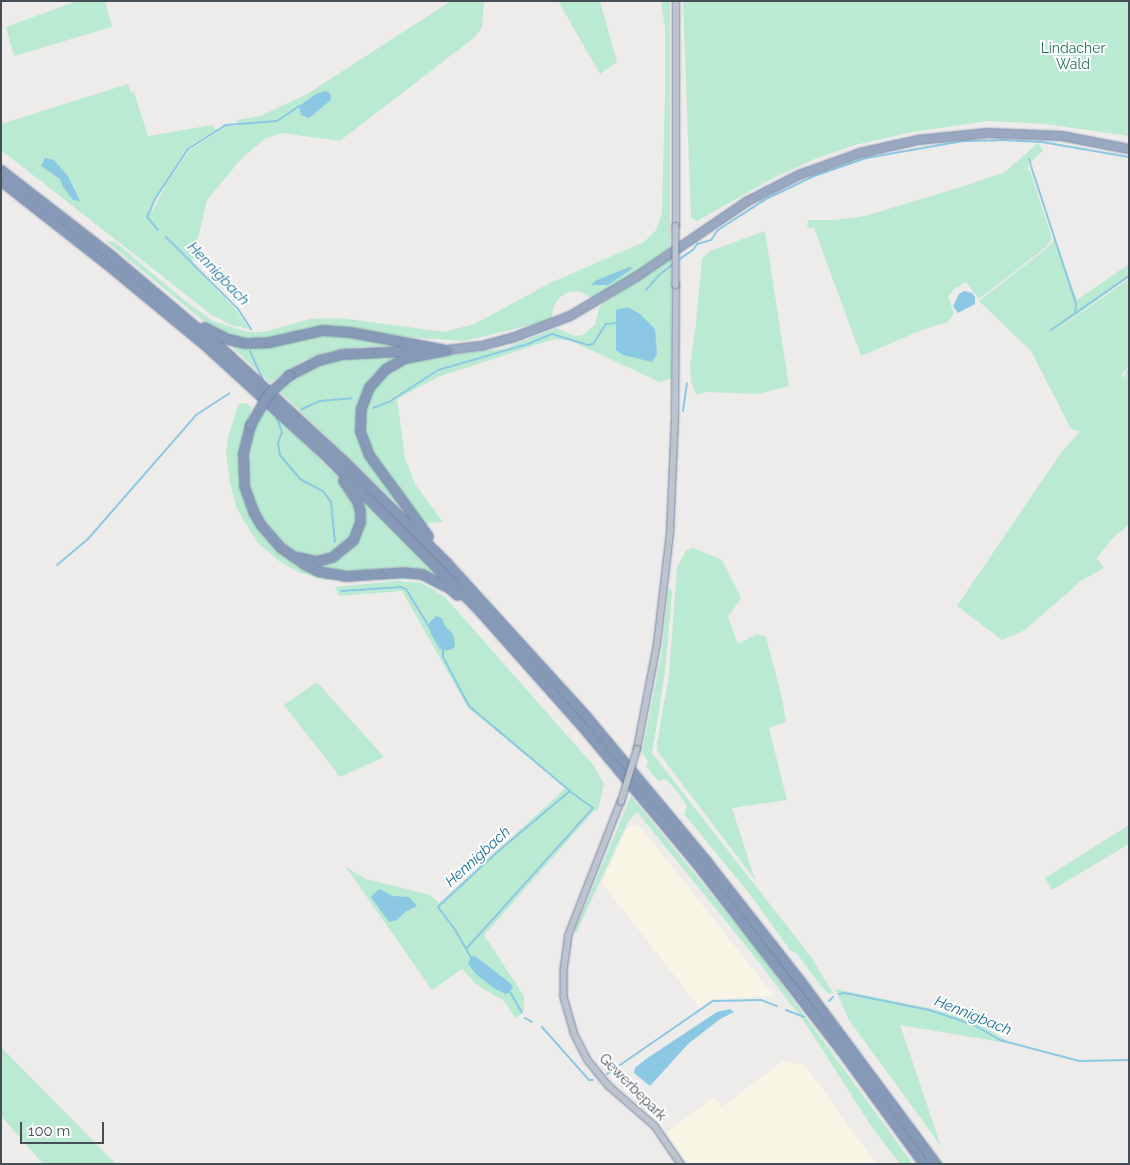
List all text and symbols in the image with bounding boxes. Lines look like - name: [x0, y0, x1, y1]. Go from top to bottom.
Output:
- park label: Lindacher Wald: [1041, 40, 1105, 72]
- water label: Hennigbach: [183, 238, 253, 310]
- water label: Hennigbach: [442, 823, 514, 891]
- water label: Hennigbach: [932, 992, 1014, 1040]
- street label: Gewerbepark: [596, 1050, 670, 1124]
- scale bar: [22, 1112, 106, 1144]
- text: 100 m: [28, 1122, 70, 1140]

